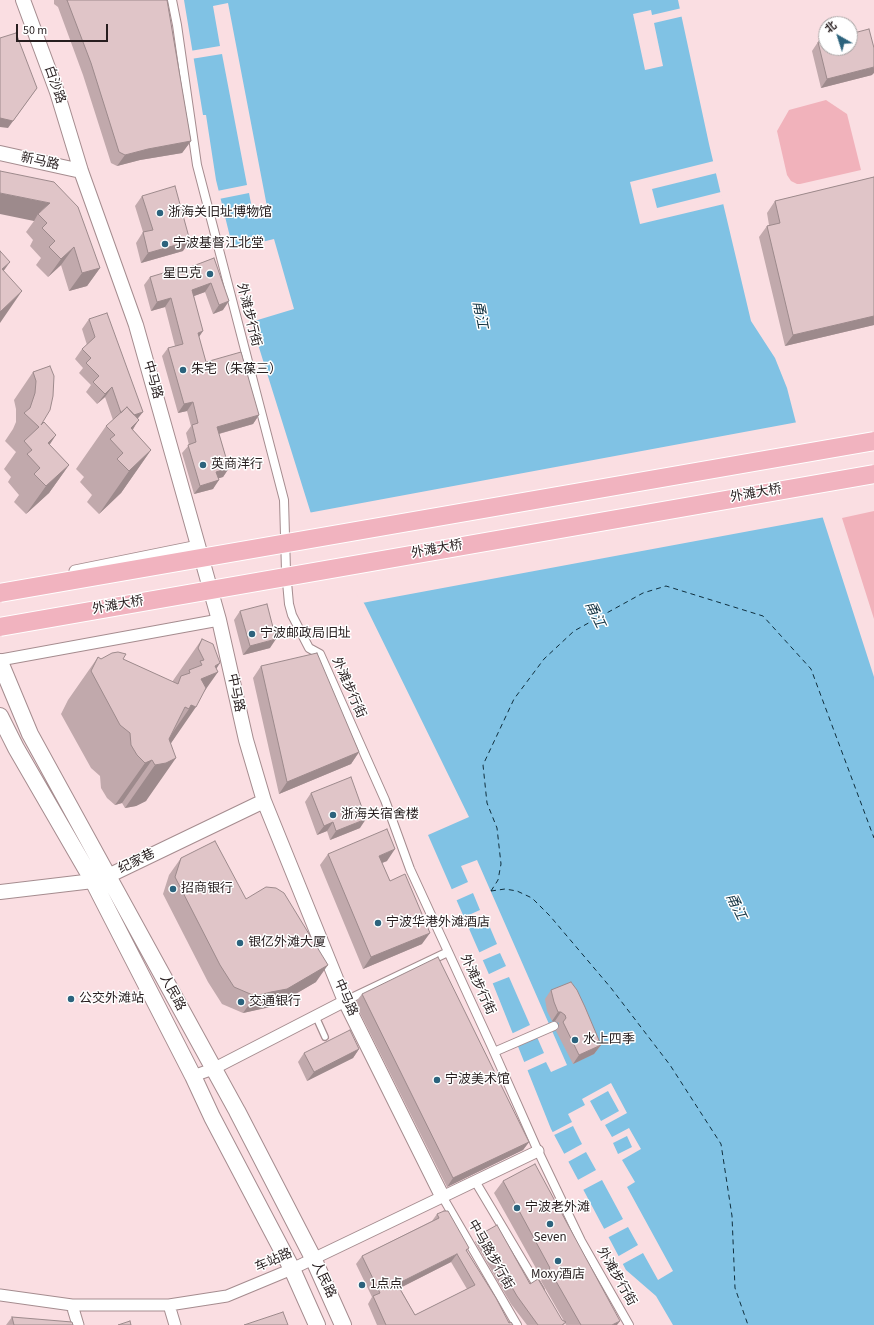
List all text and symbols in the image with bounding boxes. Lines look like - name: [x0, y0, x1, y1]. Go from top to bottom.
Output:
- scale bar: [18, 16, 110, 42]
- north arrow: [818, 16, 858, 56]
- text: 北: [822, 18, 840, 36]
- text: 50 m: [23, 22, 47, 39]
- street label: 白沙路: [40, 64, 68, 106]
- street label: 新马路: [19, 150, 61, 174]
- place label: 浙海关旧址博物馆: [168, 205, 272, 221]
- marker: 浙海关旧址博物馆: [155, 208, 165, 218]
- place label: 宁波基督江北堂: [173, 236, 264, 252]
- marker: 宁波基督江北堂: [160, 239, 170, 249]
- place label: 星巴克: [163, 266, 202, 282]
- marker: 星巴克: [205, 269, 215, 279]
- street label: 外滩步行街: [233, 282, 263, 348]
- water label: 甬江: [468, 300, 490, 330]
- street label: 中马路: [139, 359, 165, 401]
- place label: 朱宅（朱葆三）: [191, 362, 282, 378]
- marker: 朱宅（朱葆三）: [178, 365, 188, 375]
- place label: 英商洋行: [211, 457, 263, 473]
- marker: 英商洋行: [198, 460, 208, 470]
- street label: 外滩大桥: [729, 482, 783, 506]
- street label: 外滩大桥: [410, 538, 464, 562]
- street label: 外滩大桥: [91, 594, 145, 618]
- water label: 甬江: [580, 599, 608, 631]
- place label: 宁波邮政局旧址: [260, 626, 351, 642]
- marker: 宁波邮政局旧址: [247, 629, 257, 639]
- street label: 外滩步行街: [328, 655, 368, 721]
- street label: 中马路: [223, 672, 247, 714]
- place label: 浙海关宿舍楼: [341, 807, 419, 823]
- marker: 浙海关宿舍楼: [328, 810, 338, 820]
- street label: 纪家巷: [116, 846, 158, 878]
- place label: 招商银行: [181, 881, 233, 897]
- marker: 招商银行: [168, 884, 178, 894]
- water label: 甬江: [721, 891, 749, 923]
- place label: 宁波华港外滩酒店: [386, 915, 490, 931]
- marker: 宁波华港外滩酒店: [373, 918, 383, 928]
- place label: 银亿外滩大厦: [248, 935, 326, 951]
- marker: 银亿外滩大厦: [235, 938, 245, 948]
- street label: 外滩步行街: [456, 952, 498, 1018]
- street label: 人民路: [156, 972, 188, 1014]
- street label: 中马路: [330, 977, 360, 1019]
- place label: 公交外滩站: [79, 991, 144, 1007]
- marker: 公交外滩站: [66, 994, 76, 1004]
- place label: 交通银行: [249, 994, 301, 1010]
- marker: 交通银行: [236, 997, 246, 1007]
- place label: 水上四季: [583, 1032, 635, 1048]
- marker: 水上四季: [570, 1035, 580, 1045]
- place label: 宁波美术馆: [445, 1072, 510, 1088]
- marker: 宁波美术馆: [432, 1075, 442, 1085]
- place label: 宁波老外滩: [525, 1200, 590, 1216]
- marker: 宁波老外滩: [512, 1203, 522, 1213]
- street label: 中马路步行街: [464, 1217, 516, 1293]
- marker: Seven: [545, 1219, 555, 1229]
- place label: Seven: [533, 1230, 567, 1246]
- street label: 外滩步行街: [593, 1245, 639, 1309]
- street label: 车站路: [253, 1246, 295, 1276]
- marker: Moxy酒店: [553, 1256, 563, 1266]
- street label: 人民路: [308, 1259, 338, 1301]
- place label: Moxy酒店: [531, 1267, 585, 1283]
- place label: 1点点: [370, 1277, 402, 1293]
- marker: 1点点: [357, 1280, 367, 1290]

